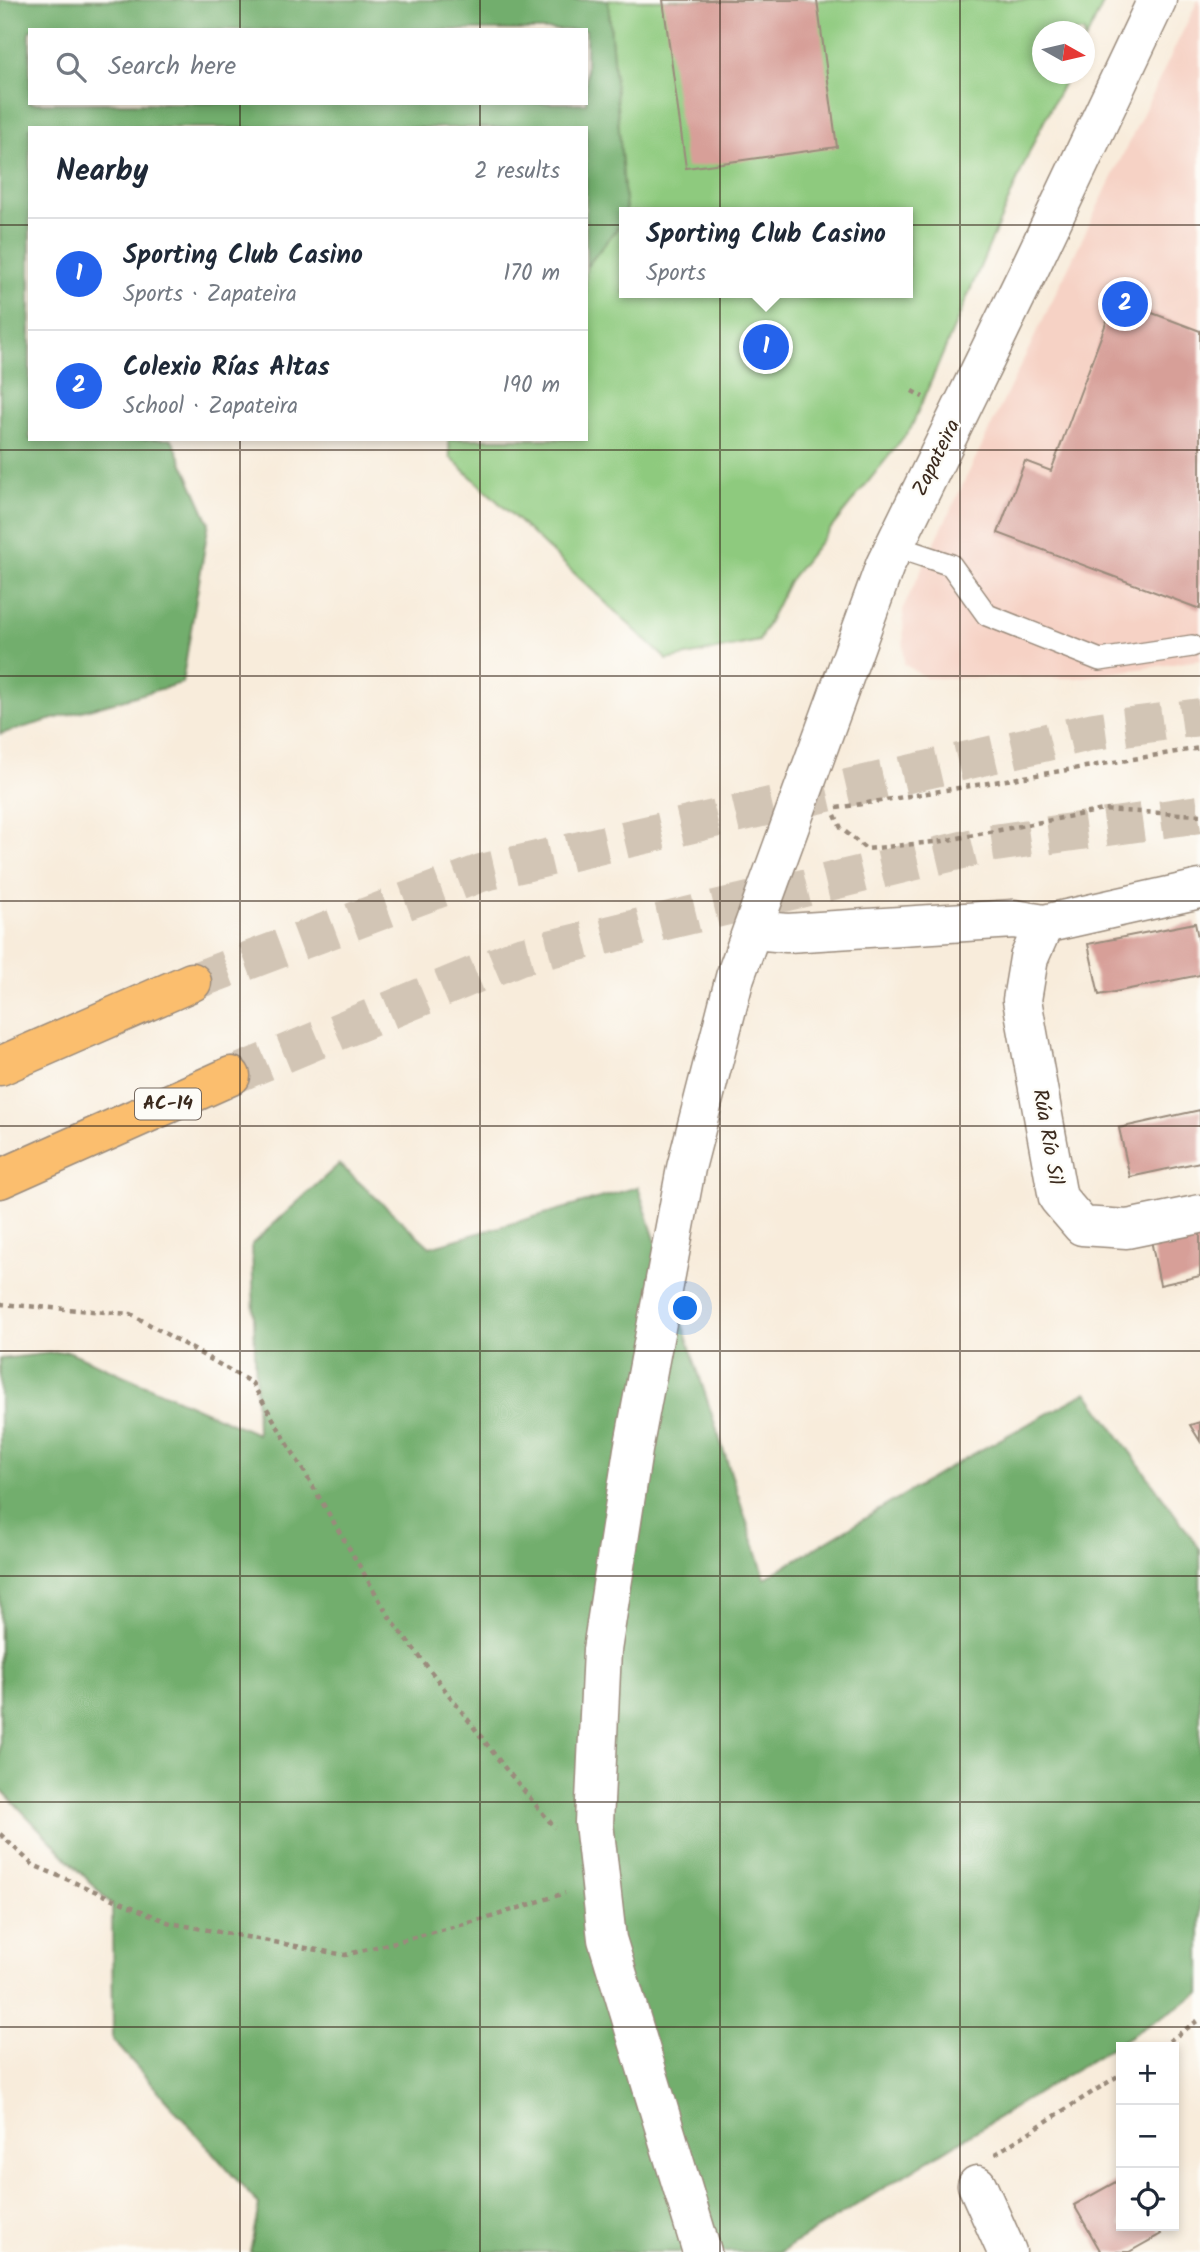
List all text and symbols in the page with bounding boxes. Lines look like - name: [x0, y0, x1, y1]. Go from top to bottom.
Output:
- north arrow: [1032, 21, 1095, 84]
- search box: [28, 28, 588, 105]
- text: Search here: [108, 46, 236, 88]
- icon: search: [52, 48, 90, 86]
- text: Nearby: [56, 148, 148, 196]
- text: 2 results: [474, 154, 560, 190]
- popup: [619, 207, 913, 298]
- text: Sporting Club Casino: [646, 214, 886, 256]
- text: Sporting Club Casino: [123, 235, 363, 277]
- text: 1: [76, 256, 82, 292]
- text: 170 m: [503, 256, 560, 292]
- text: Sports: [646, 256, 706, 292]
- text: Sports · Zapateira: [123, 277, 297, 313]
- pin: 2: [1102, 278, 1148, 330]
- pin: 1: [743, 321, 789, 373]
- text: Colexio Rías Altas: [123, 347, 330, 389]
- text: 2: [72, 368, 86, 404]
- text: 190 m: [503, 368, 560, 404]
- text: School · Zapateira: [123, 389, 298, 425]
- street label: Zapateira: [904, 414, 970, 502]
- street label: Rúa Río Sil: [1022, 1086, 1072, 1188]
- road number: AC-14: [135, 1088, 201, 1120]
- your location: [668, 1291, 702, 1325]
- map controls: [1116, 2042, 1179, 2231]
- button: +: [1116, 2042, 1179, 2105]
- button: −: [1116, 2105, 1179, 2168]
- button: locate: [1116, 2168, 1179, 2231]

